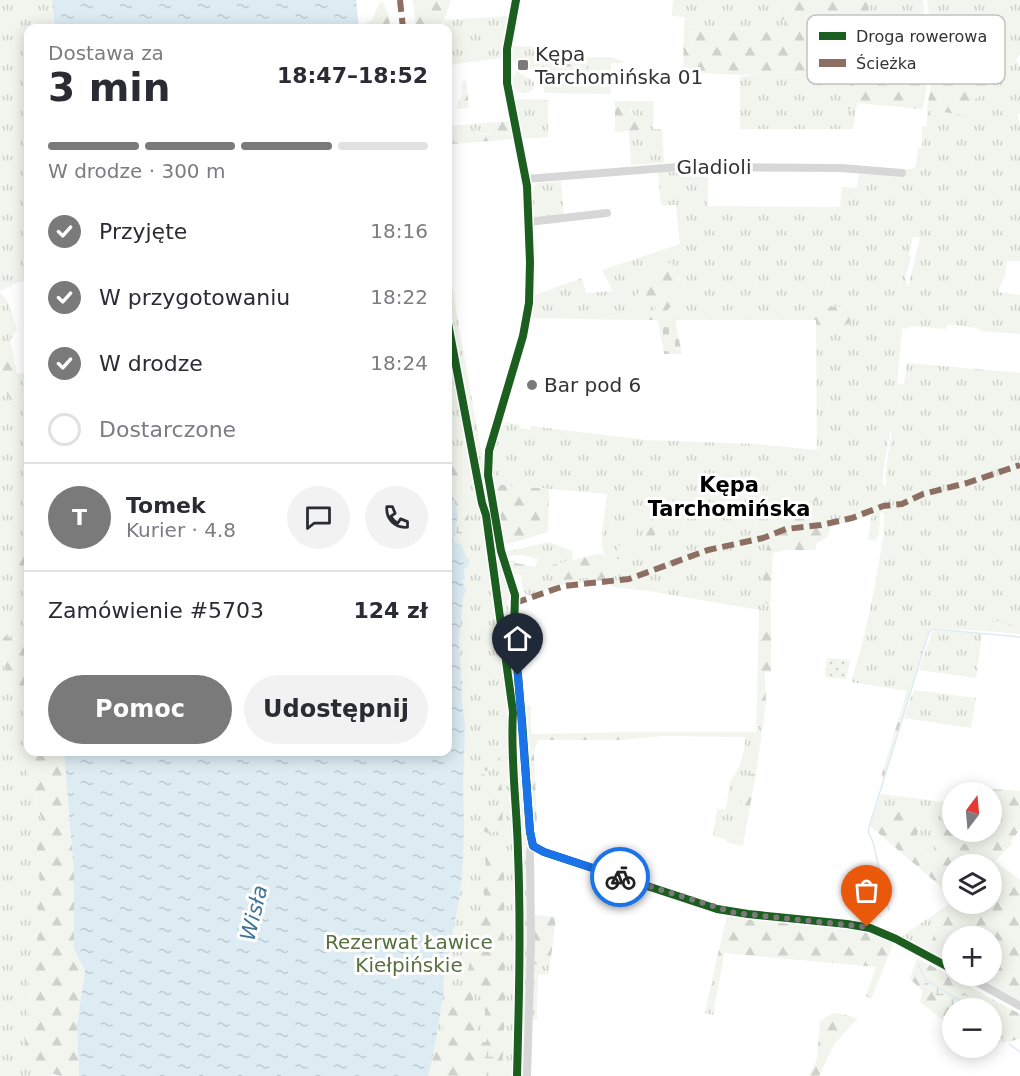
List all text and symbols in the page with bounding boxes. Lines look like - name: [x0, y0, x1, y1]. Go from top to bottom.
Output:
- legend: [807, 15, 1005, 84]
- text: Droga rowerowa: [856, 27, 987, 46]
- text: Dostawa za: [48, 41, 164, 65]
- place label: Kępa Tarchomińska 01: [534, 42, 703, 89]
- text: Ścieżka: [856, 54, 916, 73]
- marker: Kępa Tarchomińska 01: [516, 58, 530, 72]
- text: 18:47–18:52: [277, 63, 428, 88]
- text: 3 min: [48, 65, 170, 110]
- street label: Gladioli: [677, 155, 751, 179]
- text: W drodze · 300 m: [48, 159, 225, 183]
- icon: check: [48, 215, 81, 248]
- text: Przyjęte: [99, 219, 187, 244]
- text: 18:16: [370, 219, 428, 243]
- icon: check: [48, 281, 81, 314]
- text: W przygotowaniu: [99, 285, 290, 310]
- text: 18:22: [370, 285, 428, 309]
- icon: check: [48, 347, 81, 380]
- text: W drodze: [99, 351, 203, 376]
- text: 18:24: [370, 351, 428, 375]
- place label: Bar pod 6: [544, 373, 641, 397]
- marker: Bar pod 6: [525, 378, 539, 392]
- text: Dostarczone: [99, 417, 236, 442]
- district label: Kępa Tarchomińska: [648, 473, 810, 521]
- button: chat: [287, 486, 350, 549]
- button: phone: [365, 486, 428, 549]
- text: Tomek: [126, 493, 206, 518]
- text: T: [72, 505, 87, 530]
- text: Kurier · 4.8: [126, 518, 236, 542]
- text: Zamówienie #5703: [48, 598, 264, 623]
- text: 124 zł: [353, 598, 428, 623]
- pin: [492, 613, 543, 675]
- icon: home: [501, 622, 534, 655]
- button: Pomoc: [48, 675, 232, 744]
- button: Udostępnij: [244, 675, 428, 744]
- north arrow: [942, 782, 1002, 842]
- map controls: [942, 782, 1002, 1058]
- courier: [590, 847, 650, 907]
- button: layers: [942, 854, 1002, 914]
- icon: bike: [604, 861, 637, 894]
- pin: [841, 865, 892, 927]
- icon: bag: [850, 874, 883, 907]
- water label: Wisła: [236, 883, 272, 943]
- button: +: [942, 926, 1002, 986]
- park label: Rezerwat Ławice Kiełpińskie: [325, 930, 493, 977]
- button: −: [942, 998, 1002, 1058]

